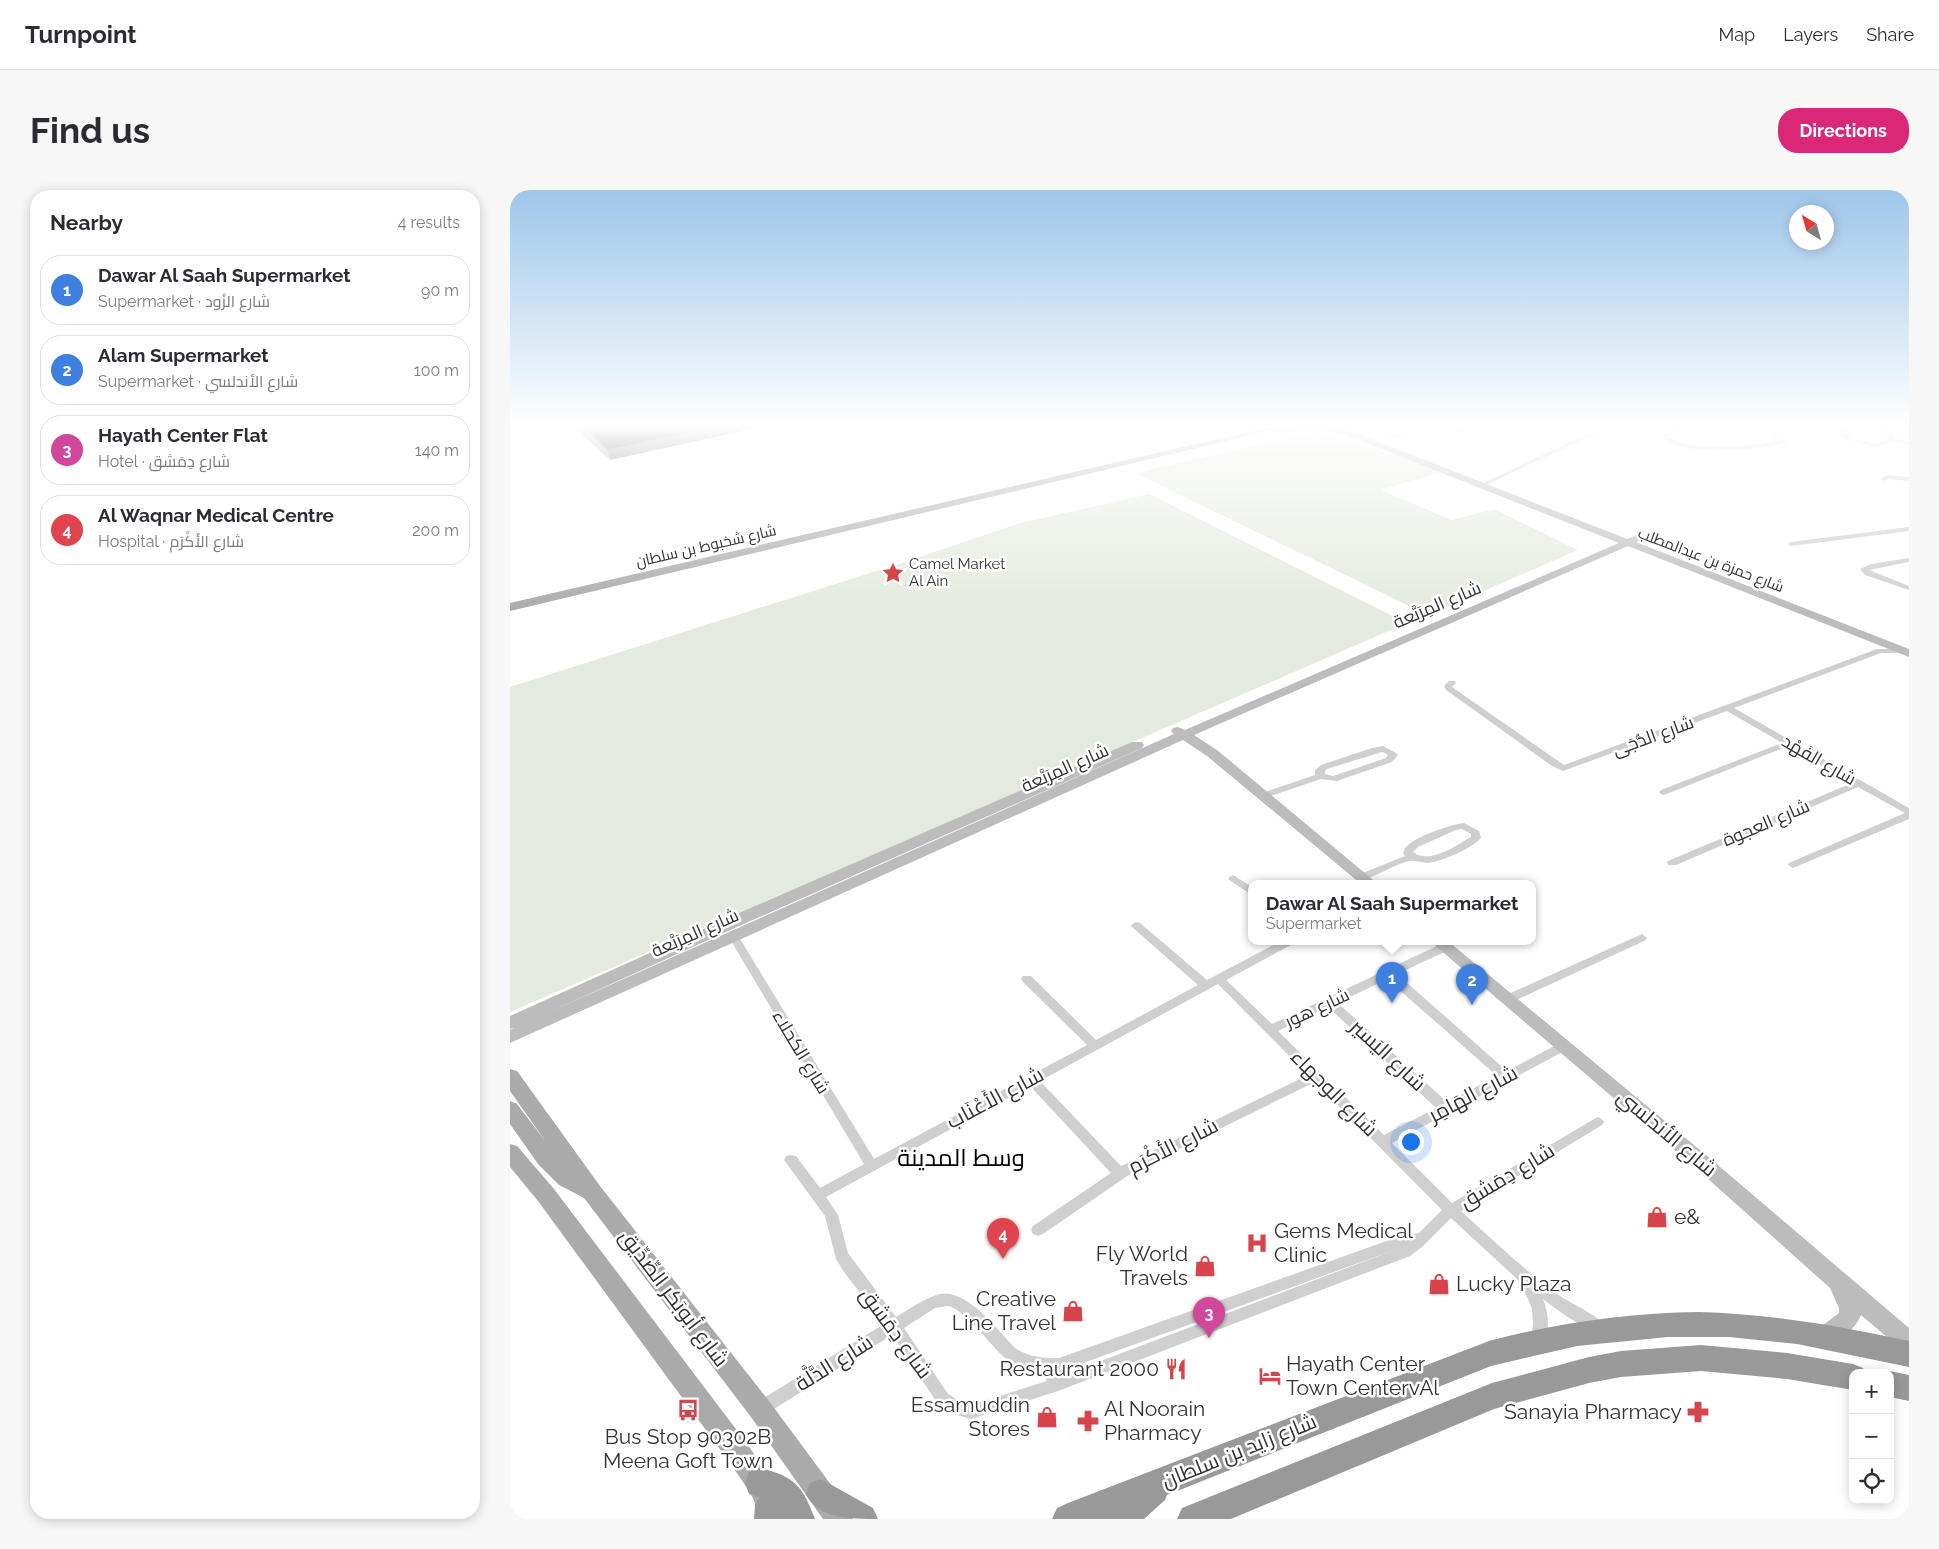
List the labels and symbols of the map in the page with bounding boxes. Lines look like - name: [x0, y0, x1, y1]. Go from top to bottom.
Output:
- north arrow: [1789, 205, 1834, 250]
- street label: شارع شخبوط بن سلطان: [634, 521, 778, 573]
- street label: شارع حمزة بن عبدالمطلب: [1635, 524, 1786, 598]
- place label: Camel Market Al Ain: [909, 555, 1005, 590]
- place icon: Camel Market Al Ain: [880, 560, 906, 586]
- street label: شارع المِرَبَّعة: [1390, 577, 1485, 634]
- street label: شارع الدُّجَى: [1609, 711, 1697, 762]
- street label: شارع الفَهْد: [1777, 730, 1860, 791]
- street label: شارع المِرَبَّعة: [1018, 739, 1113, 798]
- street label: شارع العجوة: [1719, 795, 1813, 852]
- street label: شارع المِرَبَّعة: [648, 904, 743, 963]
- pin: 1: [1376, 962, 1408, 1003]
- pin: 2: [1456, 964, 1488, 1005]
- street label: شارع هور: [1280, 983, 1353, 1034]
- street label: شارع الكحلاء: [767, 1006, 835, 1098]
- street label: شارع اليَسير: [1343, 1013, 1431, 1097]
- street label: شارع الوجهاء: [1284, 1044, 1383, 1143]
- street label: شارع الهَامِر: [1423, 1060, 1523, 1130]
- street label: شارع الأَعْنَاب: [942, 1061, 1049, 1135]
- street label: شارع الأندلسي: [1610, 1084, 1722, 1184]
- street label: شارع الأَكْرَم: [1123, 1112, 1223, 1181]
- your location: [1398, 1129, 1424, 1155]
- street label: شارع دِمَشق: [1455, 1137, 1560, 1215]
- district label: وسط المدينة: [897, 1143, 1025, 1172]
- shop icon: e&: [1644, 1204, 1670, 1230]
- place label: e&: [1674, 1204, 1700, 1229]
- pin: 4: [987, 1218, 1019, 1259]
- place label: Gems Medical Clinic: [1274, 1218, 1413, 1267]
- street label: شارع أبوبَكر الصِّدِّيق: [613, 1224, 734, 1373]
- hospital icon: Gems Medical Clinic: [1244, 1230, 1270, 1256]
- place label: Fly World Travels: [1096, 1241, 1188, 1290]
- shop icon: Fly World Travels: [1192, 1253, 1218, 1279]
- shop icon: Lucky Plaza: [1426, 1271, 1452, 1297]
- place label: Lucky Plaza: [1456, 1271, 1572, 1296]
- street label: شارع دِمَشق: [853, 1282, 938, 1384]
- place label: Creative Line Travel: [952, 1286, 1056, 1335]
- pin: 3: [1193, 1297, 1225, 1338]
- shop icon: Creative Line Travel: [1060, 1298, 1086, 1324]
- street label: شارع الدَّلَّة: [790, 1328, 878, 1398]
- place label: Hayath Center Town CentervAl: [1286, 1351, 1439, 1400]
- place label: Restaurant 2000: [999, 1356, 1159, 1381]
- restaurant icon: Restaurant 2000: [1163, 1356, 1189, 1382]
- hotel icon: Hayath Center Town CentervAl: [1257, 1363, 1283, 1389]
- place label: Essamuddin Stores: [911, 1392, 1030, 1441]
- place label: Al Noorain Pharmacy: [1104, 1396, 1205, 1445]
- bus stop icon: Bus Stop 90302B Meena Goft Town: [675, 1397, 701, 1423]
- place label: Sanayia Pharmacy: [1504, 1399, 1682, 1424]
- pharmacy icon: Sanayia Pharmacy: [1685, 1399, 1711, 1425]
- shop icon: Essamuddin Stores: [1034, 1404, 1060, 1430]
- pharmacy icon: Al Noorain Pharmacy: [1075, 1408, 1101, 1434]
- street label: شارع زايد بن سلطان: [1158, 1408, 1321, 1495]
- place label: Bus Stop 90302B Meena Goft Town: [603, 1424, 773, 1473]

